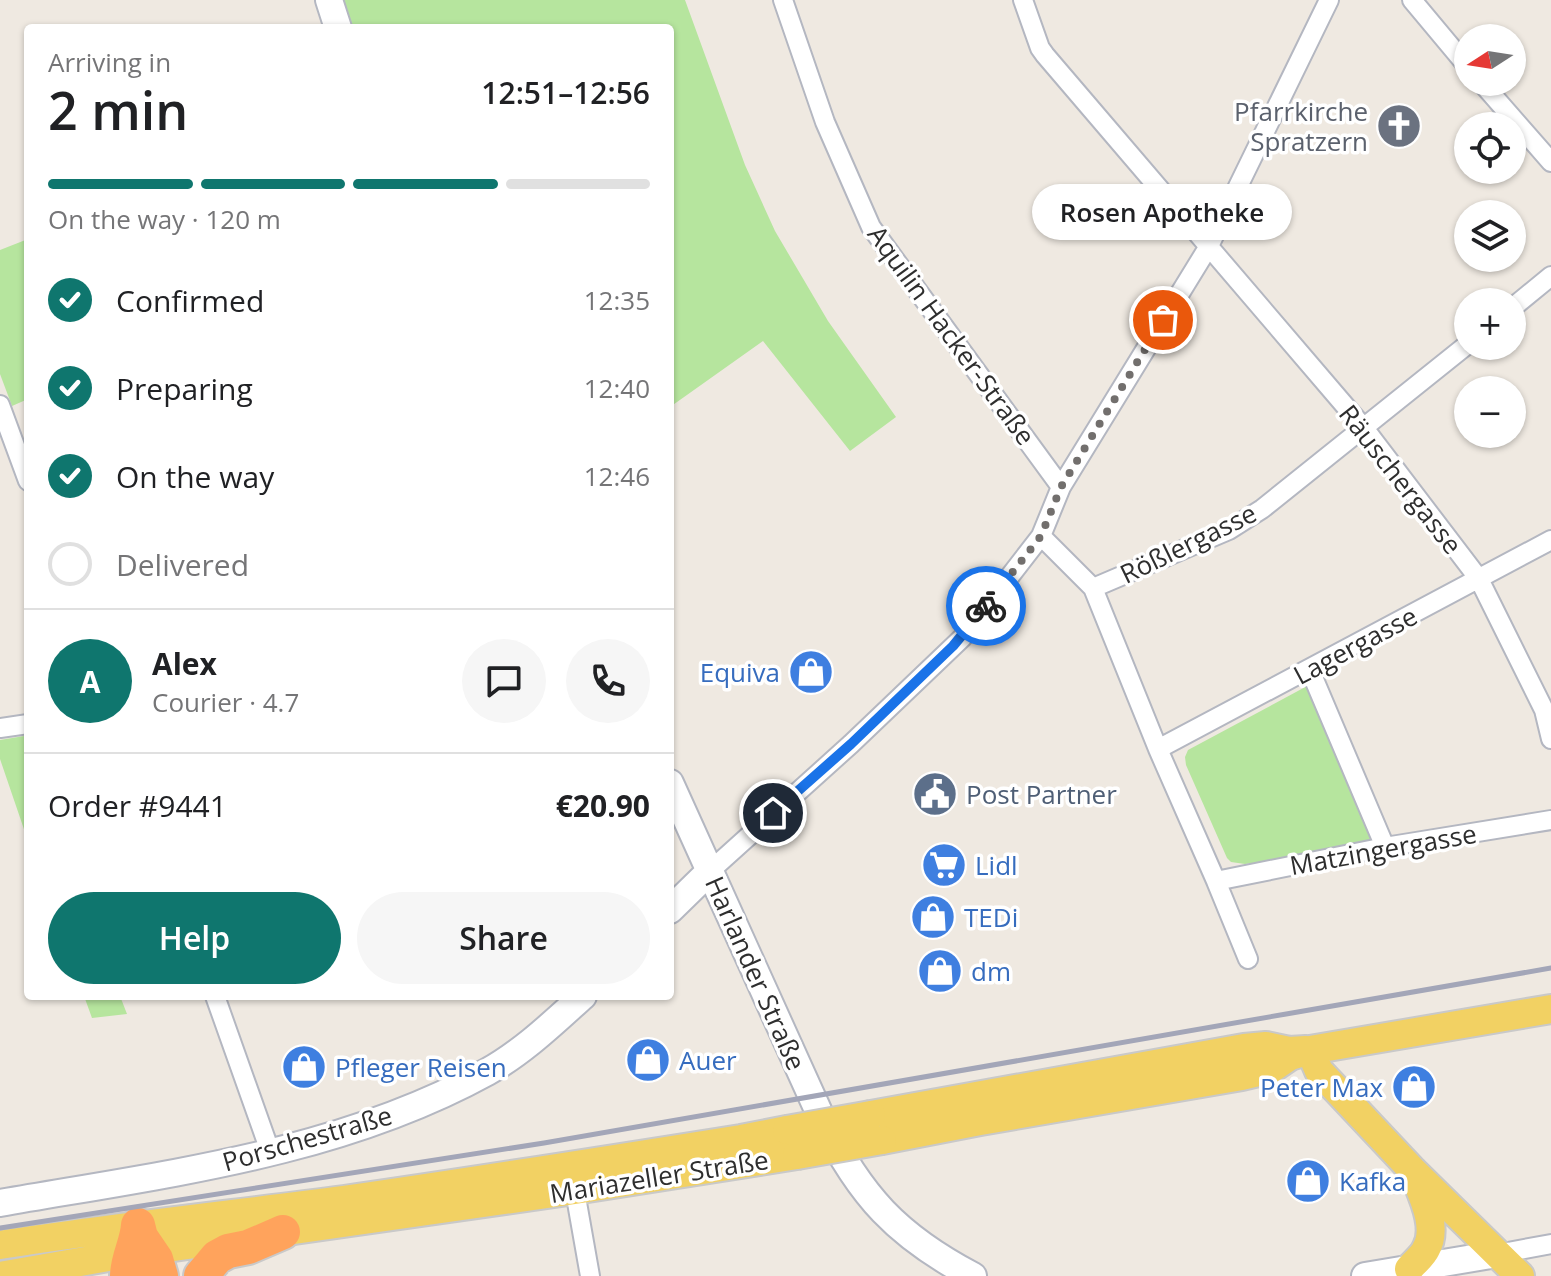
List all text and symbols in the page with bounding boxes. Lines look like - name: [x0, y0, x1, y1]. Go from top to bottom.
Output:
- north arrow: [1454, 24, 1526, 96]
- map controls: [1454, 24, 1526, 448]
- text: Arriving in: [48, 44, 171, 80]
- text: 12:51–12:56: [481, 72, 650, 113]
- text: 2 min: [48, 74, 188, 145]
- place label: Pfarrkirche Spratzern: [1234, 93, 1368, 159]
- church icon: Pfarrkirche Spratzern: [1375, 102, 1423, 150]
- button: locate: [1454, 112, 1526, 184]
- callout: Rosen Apotheke: [1033, 184, 1293, 240]
- text: Rosen Apotheke: [1060, 194, 1264, 230]
- button: layers: [1454, 200, 1526, 272]
- text: On the way · 120 m: [48, 201, 281, 237]
- street label: Aquilin Hacker-Straße: [860, 218, 1044, 452]
- icon: check: [48, 278, 92, 322]
- text: Confirmed: [116, 280, 264, 321]
- text: 12:35: [584, 282, 650, 318]
- pin: [1129, 286, 1197, 354]
- button: +: [1454, 288, 1526, 360]
- icon: bag: [1141, 298, 1185, 342]
- icon: check: [48, 366, 92, 410]
- text: Preparing: [116, 368, 253, 409]
- text: 12:40: [584, 370, 650, 406]
- button: −: [1454, 376, 1526, 448]
- street label: Räuschergasse: [1331, 397, 1471, 561]
- icon: check: [48, 454, 92, 498]
- text: On the way: [116, 456, 274, 497]
- text: 12:46: [584, 458, 650, 494]
- street label: Rößlergasse: [1114, 494, 1262, 592]
- text: Delivered: [116, 544, 249, 585]
- courier: [946, 566, 1026, 646]
- icon: bike: [964, 584, 1008, 628]
- street label: Lagergasse: [1287, 597, 1423, 693]
- button: chat: [462, 639, 546, 723]
- button: phone: [566, 639, 650, 723]
- text: Alex: [152, 643, 217, 684]
- shop icon: Equiva: [787, 648, 835, 696]
- place label: Equiva: [700, 654, 780, 690]
- text: A: [80, 661, 100, 702]
- text: Courier · 4.7: [152, 684, 299, 720]
- public building icon: Post Partner: [911, 770, 959, 818]
- place label: Post Partner: [966, 776, 1117, 812]
- pin: [739, 779, 807, 847]
- text: Order #9441: [48, 785, 227, 826]
- text: €20.90: [556, 785, 650, 826]
- icon: home: [751, 791, 795, 835]
- street label: Matzingergasse: [1287, 815, 1479, 883]
- supermarket icon: Lidl: [920, 841, 968, 889]
- place label: Lidl: [975, 847, 1018, 883]
- street label: Harlander Straße: [697, 870, 815, 1076]
- button: Help: [48, 892, 341, 984]
- button: Share: [357, 892, 650, 984]
- shop icon: TEDi: [909, 893, 957, 941]
- place label: TEDi: [964, 899, 1018, 935]
- shop icon: dm: [916, 947, 964, 995]
- place label: dm: [971, 953, 1011, 989]
- shop icon: Auer: [624, 1036, 672, 1084]
- place label: Auer: [679, 1042, 737, 1078]
- shop icon: Pfleger Reisen: [280, 1043, 328, 1091]
- place label: Pfleger Reisen: [335, 1049, 507, 1085]
- shop icon: Peter Max: [1390, 1063, 1438, 1111]
- place label: Peter Max: [1260, 1069, 1383, 1105]
- street label: Porschestraße: [218, 1097, 396, 1179]
- street label: Mariazeller Straße: [547, 1141, 771, 1211]
- shop icon: Kafka: [1284, 1157, 1332, 1205]
- place label: Kafka: [1339, 1163, 1406, 1199]

